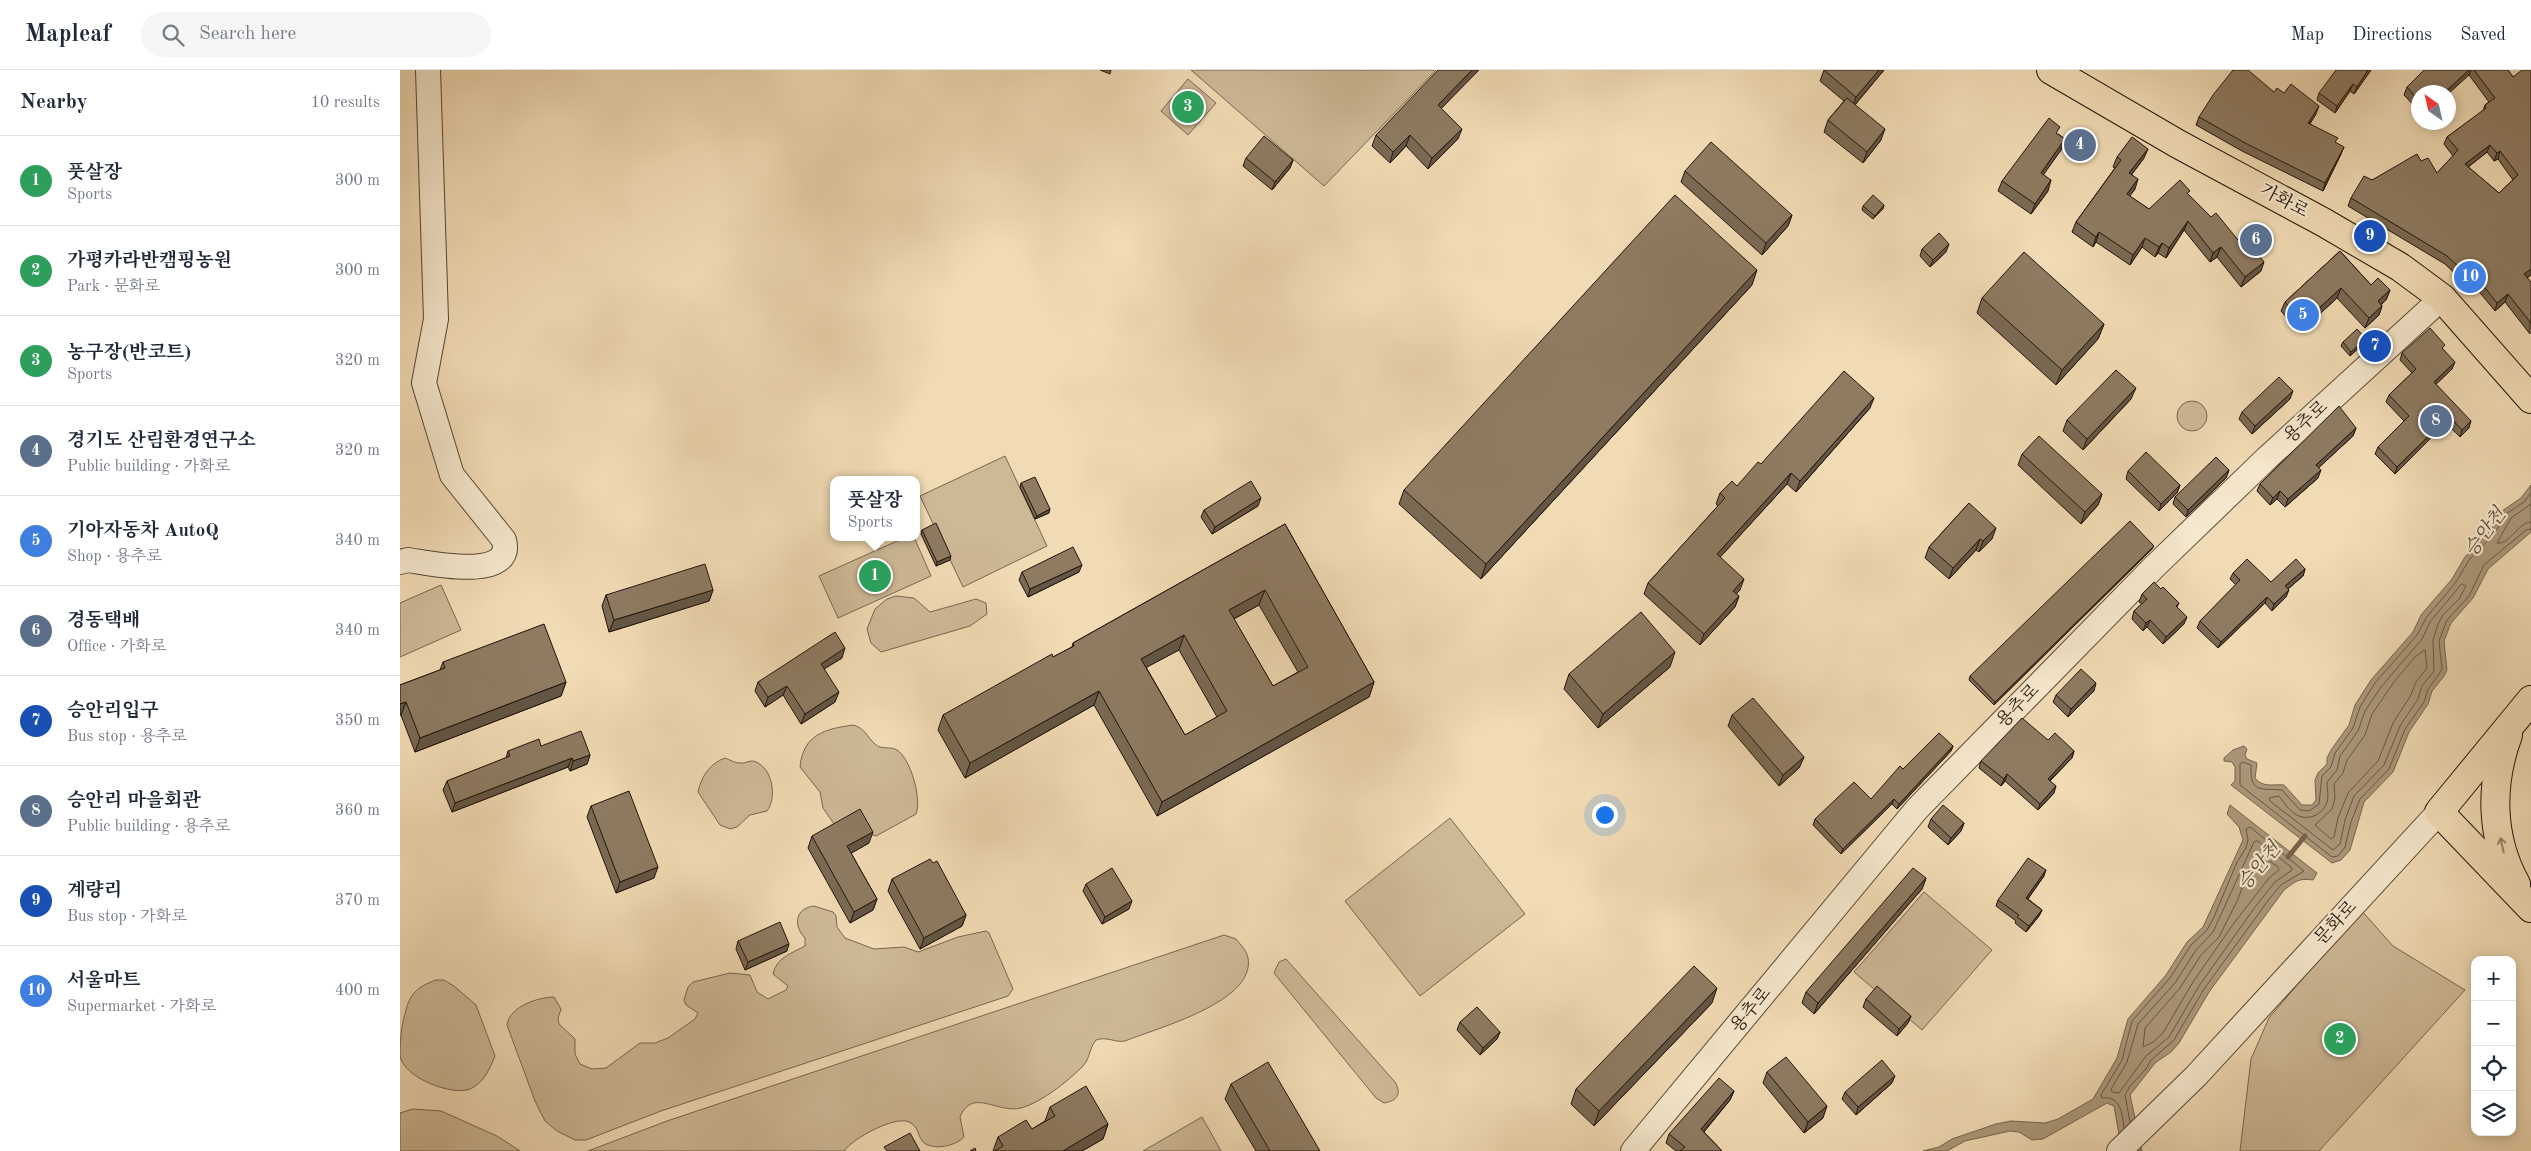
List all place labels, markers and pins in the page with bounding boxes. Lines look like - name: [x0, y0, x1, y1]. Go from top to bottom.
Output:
- pin: 3: [1172, 88, 1204, 126]
- pin: 4: [2064, 126, 2096, 164]
- pin: 9: [2354, 217, 2386, 255]
- pin: 6: [2240, 221, 2272, 259]
- pin: 10: [2454, 258, 2486, 296]
- pin: 5: [2287, 296, 2319, 334]
- pin: 7: [2359, 327, 2391, 365]
- pin: 8: [2420, 402, 2452, 440]
- pin: 1: [859, 557, 891, 595]
- pin: 2: [2324, 1020, 2356, 1058]

